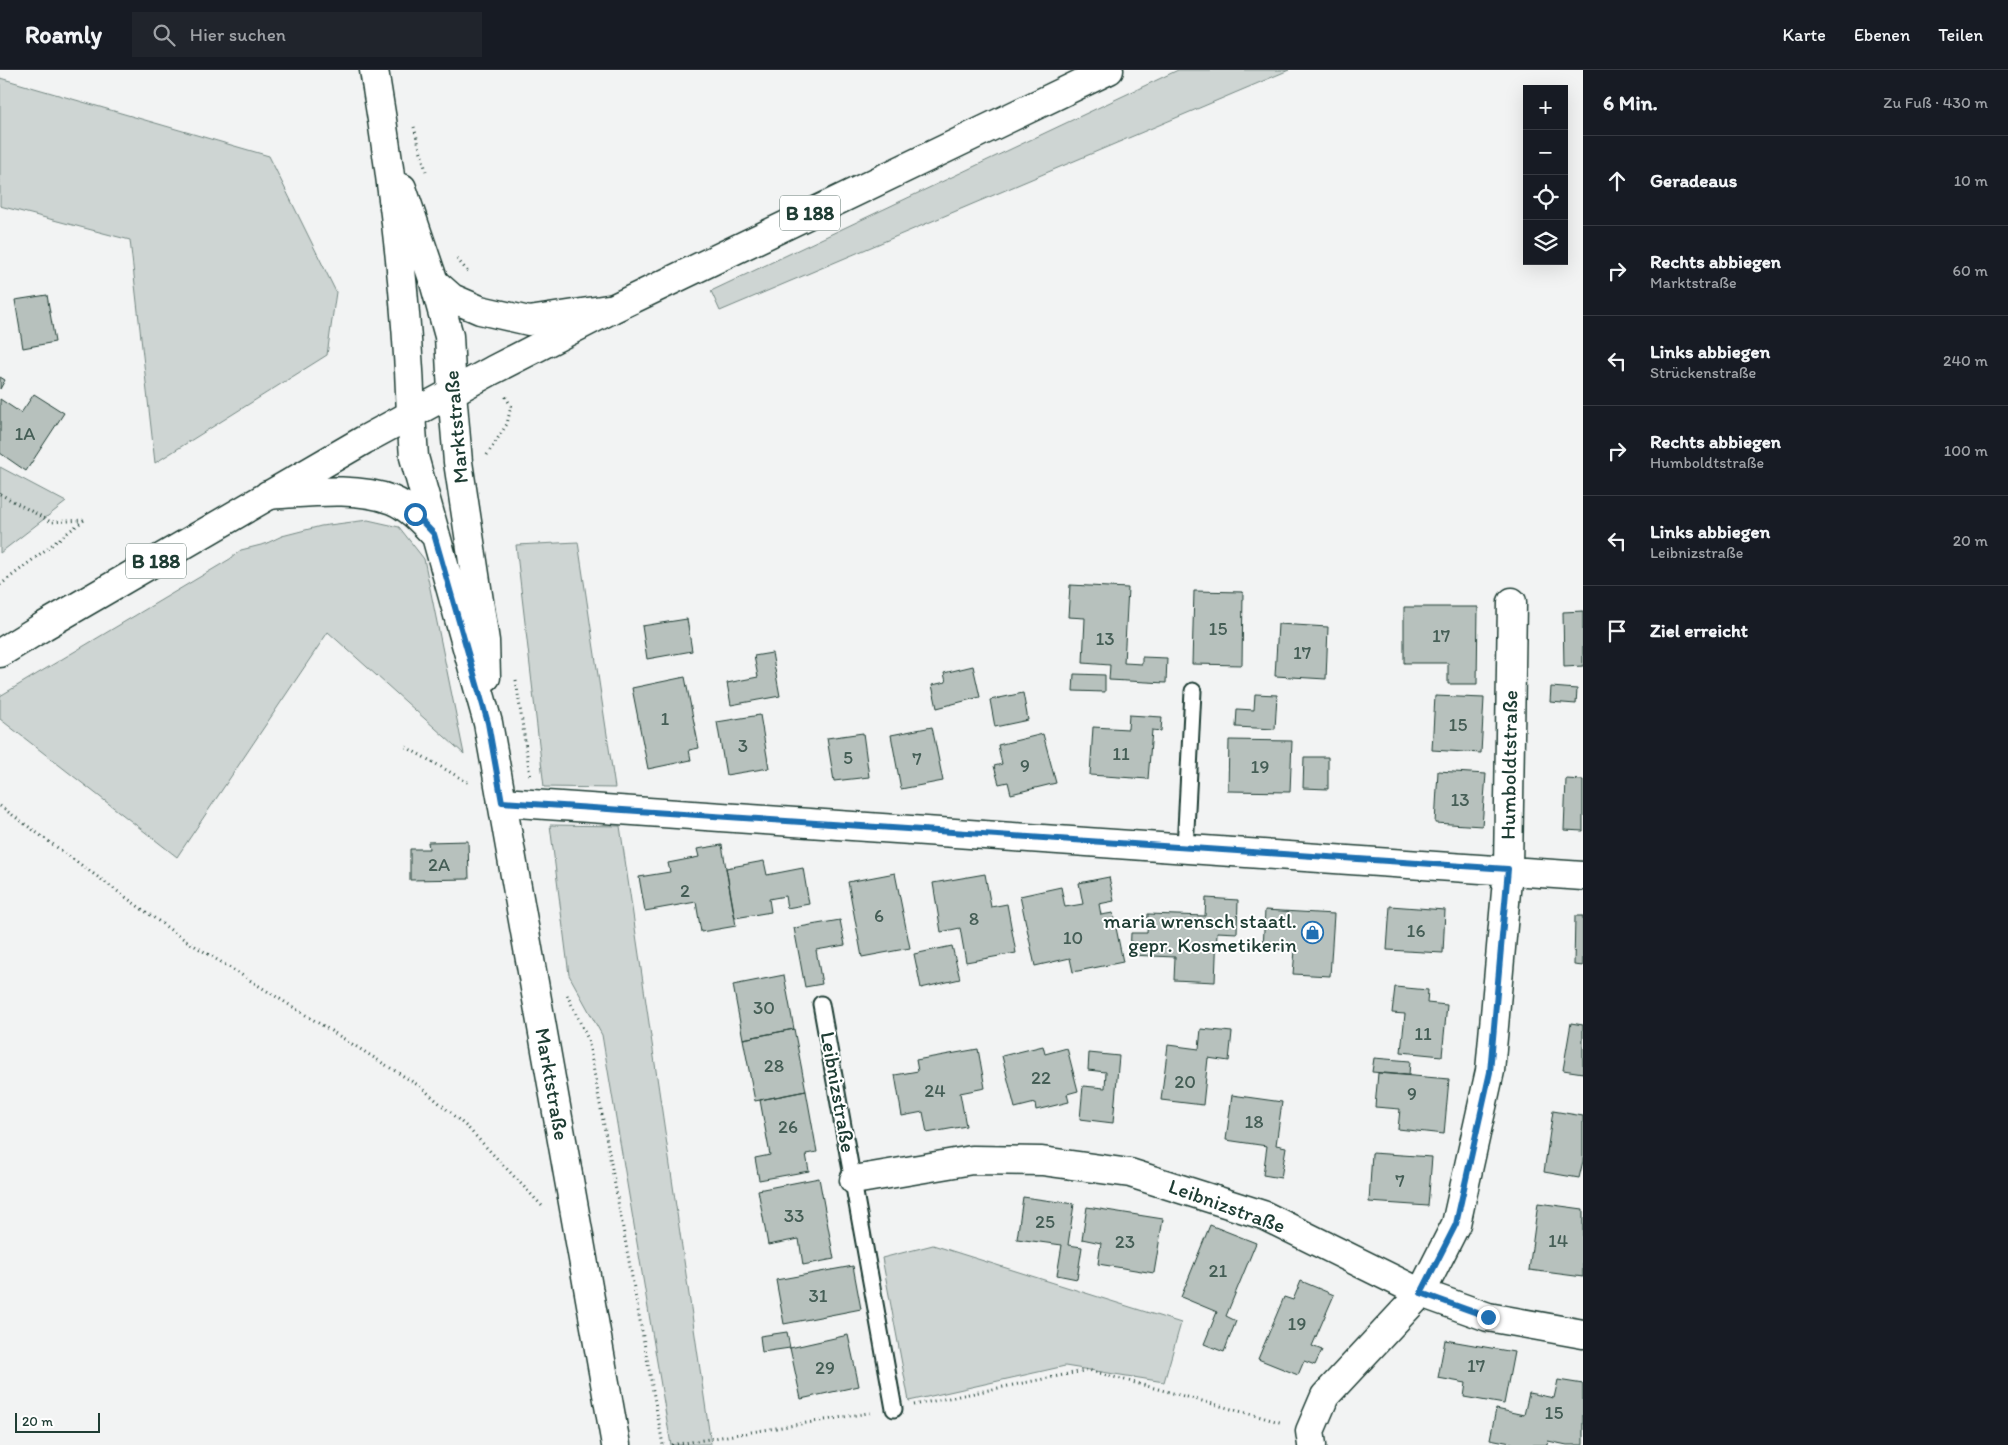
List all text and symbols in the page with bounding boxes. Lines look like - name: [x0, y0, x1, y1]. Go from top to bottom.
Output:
- search box: [132, 12, 482, 57]
- text: Roamly: [25, 20, 102, 49]
- icon: search: [150, 21, 178, 49]
- text: Hier suchen: [190, 23, 286, 46]
- text: Karte: [1783, 24, 1826, 46]
- text: Ebenen: [1854, 24, 1910, 46]
- text: Teilen: [1938, 24, 1983, 46]
- map controls: [1523, 85, 1568, 265]
- button: +: [1523, 85, 1568, 130]
- text: 6 Min.: [1603, 90, 1658, 115]
- text: Zu Fuß · 430 m: [1883, 93, 1988, 112]
- button: −: [1523, 130, 1568, 175]
- icon: ahead: [1603, 167, 1631, 195]
- text: Geradeaus: [1650, 169, 1737, 192]
- text: 10 m: [1954, 171, 1988, 190]
- button: locate: [1523, 175, 1568, 220]
- road number: B 188: [780, 196, 840, 230]
- button: layers: [1523, 220, 1568, 265]
- text: Rechts abbiegen: [1650, 250, 1781, 273]
- icon: right: [1603, 257, 1631, 285]
- text: 60 m: [1953, 261, 1988, 280]
- text: Marktstraße: [1650, 273, 1737, 292]
- text: Links abbiegen: [1650, 340, 1770, 363]
- icon: left: [1603, 347, 1631, 375]
- text: 240 m: [1943, 351, 1988, 370]
- text: Strückenstraße: [1650, 363, 1756, 382]
- street label: Marktstraße: [438, 369, 473, 485]
- house number: 1A: [15, 422, 35, 445]
- text: Rechts abbiegen: [1650, 430, 1781, 453]
- icon: right: [1603, 437, 1631, 465]
- text: 100 m: [1944, 441, 1988, 460]
- text: Humboldtstraße: [1650, 453, 1764, 472]
- route start: [404, 503, 427, 526]
- text: Links abbiegen: [1650, 520, 1770, 543]
- icon: left: [1603, 527, 1631, 555]
- text: 20 m: [1953, 531, 1988, 550]
- text: Leibnizstraße: [1650, 543, 1743, 562]
- road number: B 188: [126, 544, 186, 578]
- house number: 15: [1209, 617, 1227, 640]
- icon: arrive: [1603, 617, 1631, 645]
- text: Ziel erreicht: [1650, 619, 1748, 642]
- house number: 17: [1432, 624, 1450, 647]
- house number: 13: [1095, 627, 1115, 650]
- house number: 17: [1293, 641, 1311, 664]
- street label: Humboldtstraße: [1495, 690, 1522, 840]
- house number: 1: [661, 707, 670, 730]
- house number: 15: [1449, 713, 1467, 736]
- house number: 3: [738, 734, 748, 757]
- house number: 11: [1112, 742, 1130, 765]
- house number: 5: [843, 746, 853, 769]
- house number: 7: [912, 747, 922, 770]
- house number: 9: [1020, 754, 1030, 777]
- house number: 19: [1251, 755, 1269, 778]
- house number: 13: [1450, 788, 1470, 811]
- house number: 2A: [428, 853, 450, 876]
- house number: 2: [680, 879, 690, 902]
- house number: 6: [874, 904, 884, 927]
- house number: 8: [969, 907, 979, 930]
- place label: maria wrensch staatl. gepr. Kosmetikerin: [1103, 908, 1297, 957]
- house number: 16: [1407, 919, 1425, 942]
- shop icon: maria wrensch staatl. gepr. Kosmetikerin: [1301, 921, 1325, 945]
- house number: 10: [1063, 926, 1083, 949]
- house number: 30: [753, 996, 775, 1019]
- house number: 11: [1414, 1022, 1432, 1045]
- street label: Marktstraße: [530, 1026, 575, 1142]
- street label: Leibnizstraße: [816, 1029, 861, 1154]
- house number: 28: [764, 1054, 784, 1077]
- house number: 22: [1031, 1066, 1051, 1089]
- house number: 20: [1174, 1070, 1196, 1093]
- house number: 24: [924, 1079, 946, 1102]
- house number: 9: [1407, 1082, 1417, 1105]
- house number: 18: [1244, 1110, 1264, 1133]
- house number: 26: [778, 1115, 798, 1138]
- house number: 7: [1395, 1169, 1405, 1192]
- street label: Leibnizstraße: [1165, 1173, 1289, 1238]
- house number: 33: [784, 1204, 804, 1227]
- house number: 25: [1035, 1210, 1055, 1233]
- house number: 14: [1548, 1229, 1568, 1252]
- house number: 23: [1115, 1230, 1135, 1253]
- house number: 21: [1209, 1259, 1228, 1282]
- house number: 31: [808, 1284, 828, 1307]
- route end: [1477, 1306, 1500, 1329]
- house number: 19: [1288, 1312, 1306, 1335]
- house number: 17: [1467, 1354, 1485, 1377]
- house number: 29: [815, 1356, 835, 1379]
- house number: 15: [1545, 1401, 1563, 1424]
- scale bar: [15, 1410, 100, 1433]
- text: 20 m: [22, 1413, 53, 1430]

